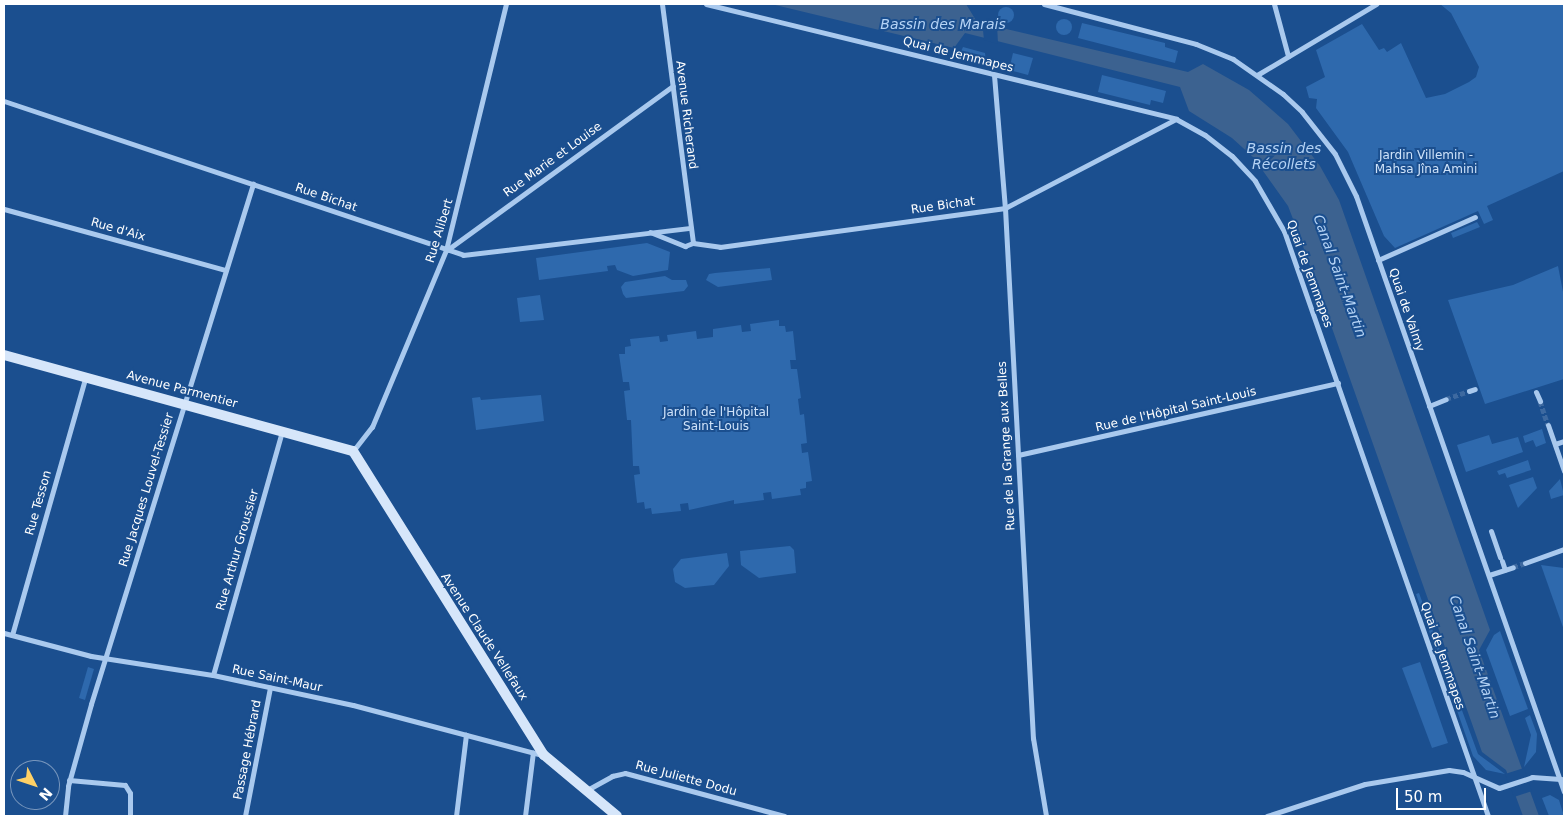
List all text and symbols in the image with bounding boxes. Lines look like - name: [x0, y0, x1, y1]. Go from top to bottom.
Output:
- water label: Bassin des Marais: [880, 16, 1006, 32]
- street label: Quai de Jemmapes: [901, 34, 1015, 76]
- street label: Avenue Richerand: [672, 60, 700, 170]
- street label: Rue Marie et Louise: [501, 119, 605, 201]
- water label: Bassin des Récollets: [1247, 140, 1321, 172]
- park label: Jardin Villemin - Mahsa Jîna Amini: [1375, 149, 1477, 177]
- street label: Rue Bichat: [293, 181, 359, 215]
- street label: Rue Bichat: [910, 194, 976, 218]
- street label: Rue Alibert: [423, 197, 457, 265]
- water label: Canal Saint-Martin: [1310, 212, 1370, 340]
- street label: Rue d'Aix: [89, 215, 147, 245]
- street label: Quai de Jemmapes: [1283, 218, 1335, 330]
- street label: Quai de Valmy: [1385, 266, 1427, 354]
- street label: Rue de la Grange aux Belles: [995, 361, 1019, 531]
- street label: Avenue Parmentier: [125, 368, 239, 412]
- street label: Rue de l'Hôpital Saint-Louis: [1094, 384, 1258, 436]
- park label: Jardin de l'Hôpital Saint-Louis: [663, 406, 769, 434]
- street label: Rue Jacques Louvel-Tessier: [117, 411, 177, 569]
- street label: Rue Tesson: [23, 469, 55, 537]
- street label: Rue Arthur Groussier: [214, 488, 262, 612]
- street label: Avenue Claude Vellefaux: [437, 571, 531, 703]
- water label: Canal Saint-Martin: [1446, 593, 1504, 721]
- street label: Quai de Jemmapes: [1417, 600, 1467, 712]
- street label: Rue Saint-Maur: [231, 662, 323, 696]
- street label: Passage Hébrard: [231, 699, 265, 801]
- street label: Rue Juliette Dodu: [634, 759, 738, 799]
- north arrow: [10, 760, 60, 810]
- scale bar: [1398, 778, 1488, 810]
- text: N: [36, 785, 55, 804]
- text: 50 m: [1404, 788, 1442, 806]

